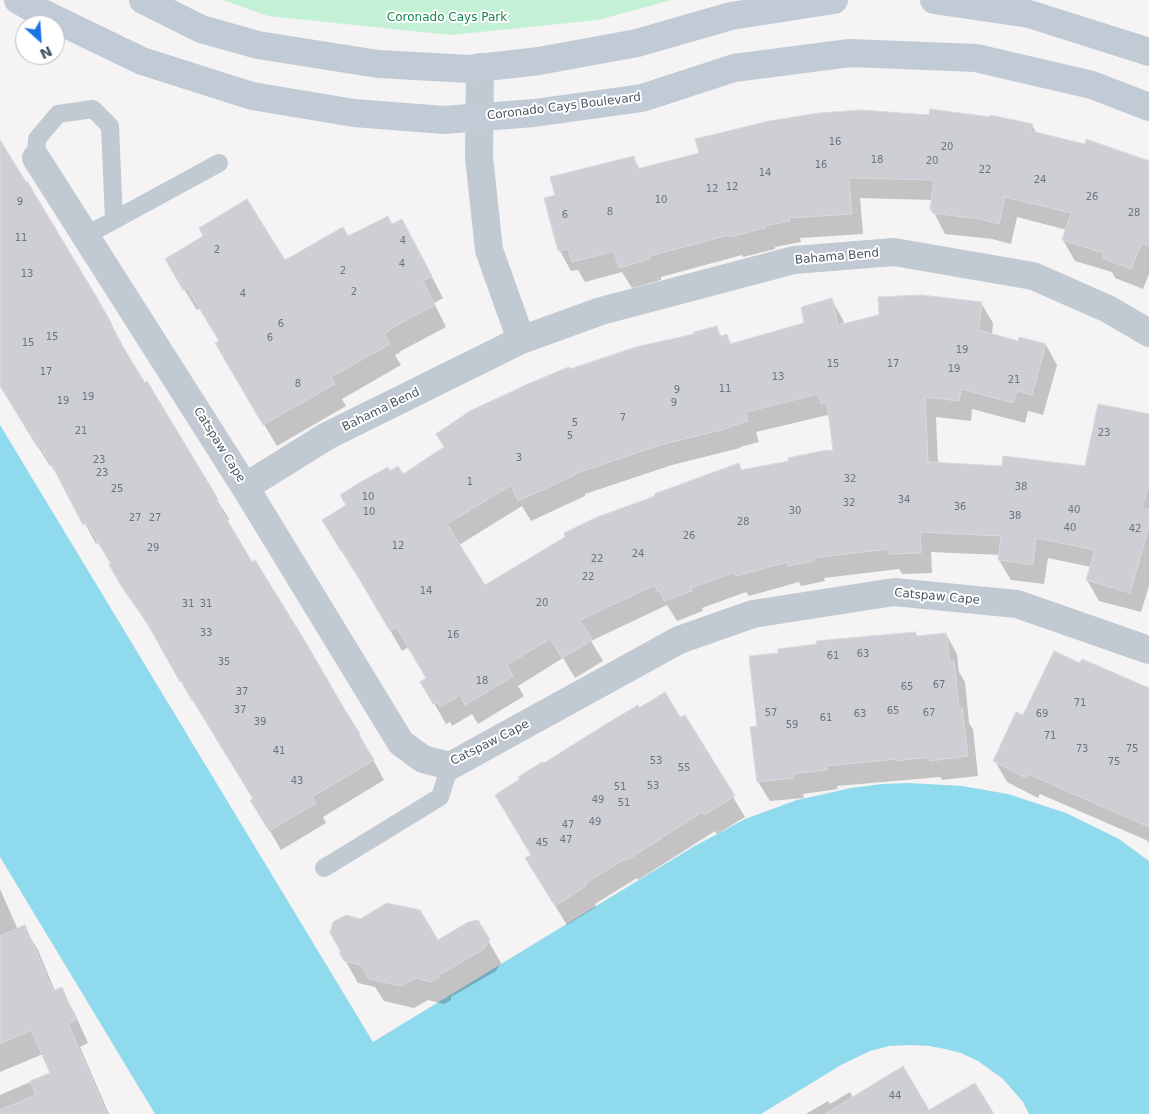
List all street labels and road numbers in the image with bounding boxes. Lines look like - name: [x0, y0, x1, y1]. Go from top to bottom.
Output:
- street label: Coronado Cays Boulevard: [486, 90, 642, 124]
- street label: Bahama Bend: [794, 246, 880, 268]
- street label: Bahama Bend: [340, 385, 422, 435]
- street label: Catspaw Cape: [190, 405, 248, 485]
- street label: Catspaw Cape: [894, 586, 980, 608]
- street label: Catspaw Cape: [448, 717, 532, 769]

